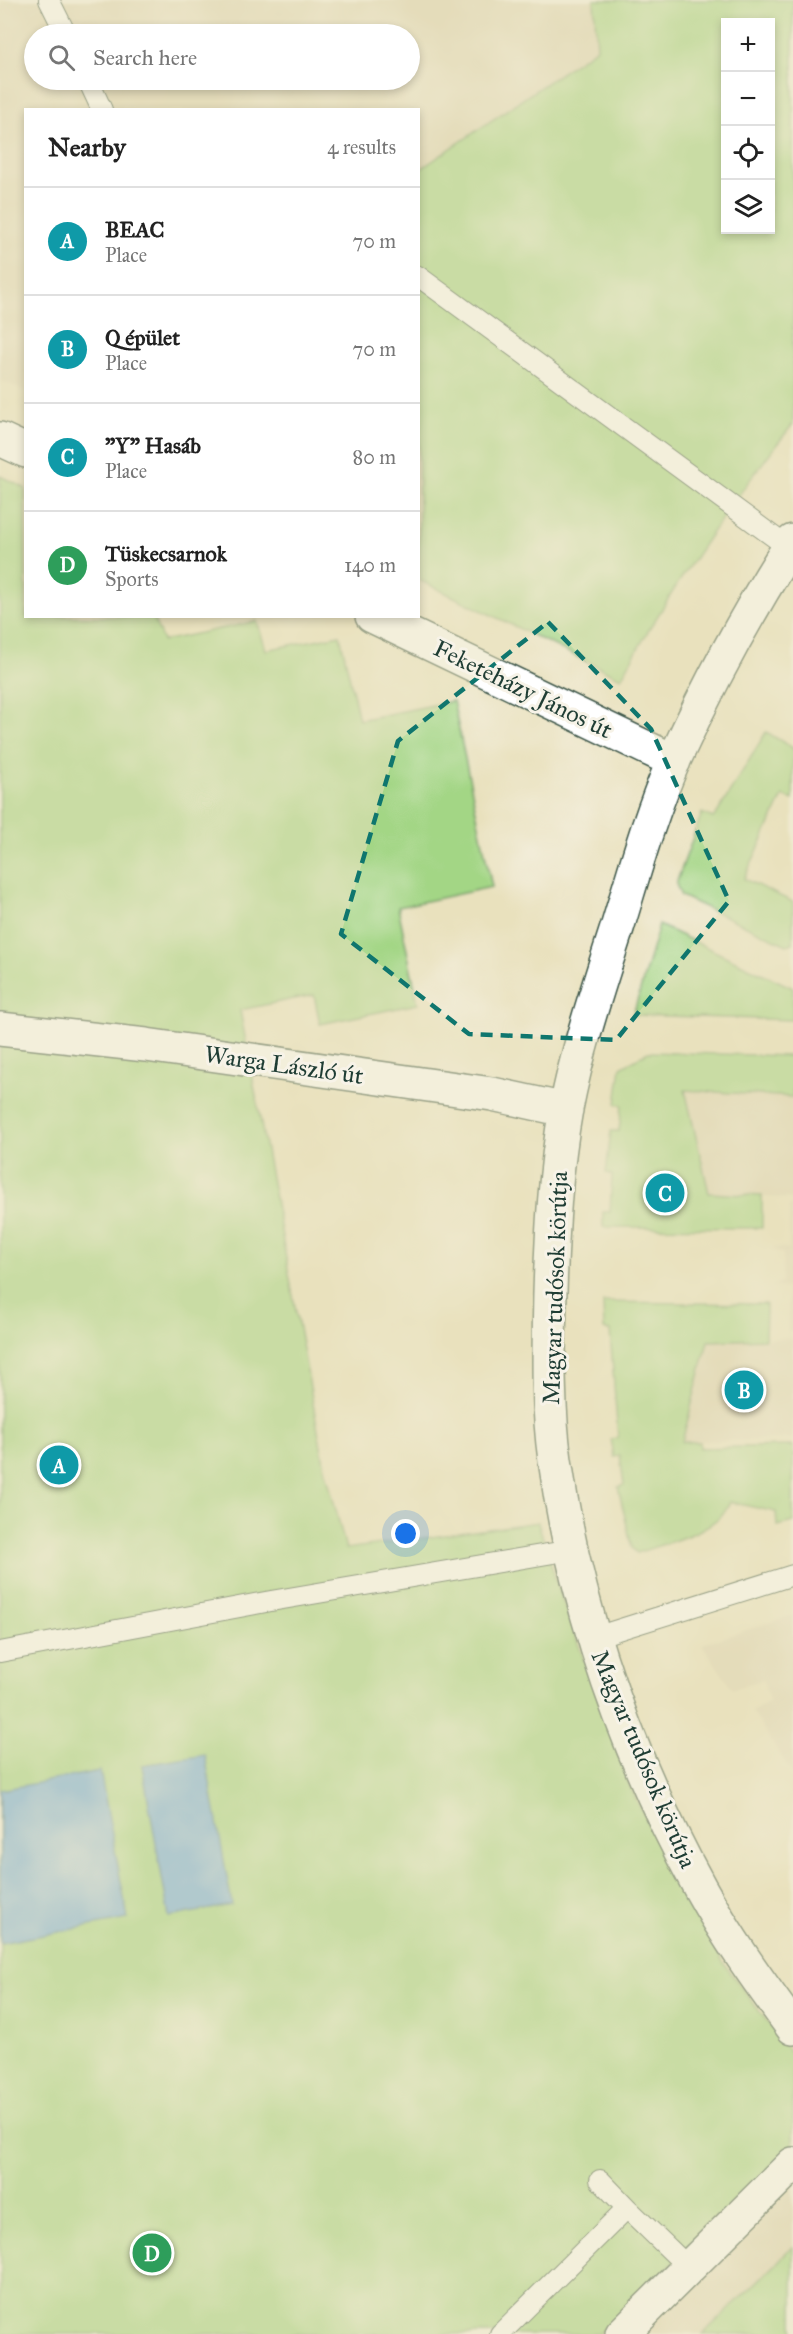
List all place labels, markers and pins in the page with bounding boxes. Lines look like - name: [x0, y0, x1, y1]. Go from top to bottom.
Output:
- pin: C: [646, 1170, 684, 1216]
- pin: B: [724, 1368, 764, 1412]
- pin: A: [40, 1442, 78, 1488]
- pin: D: [132, 2230, 172, 2276]

